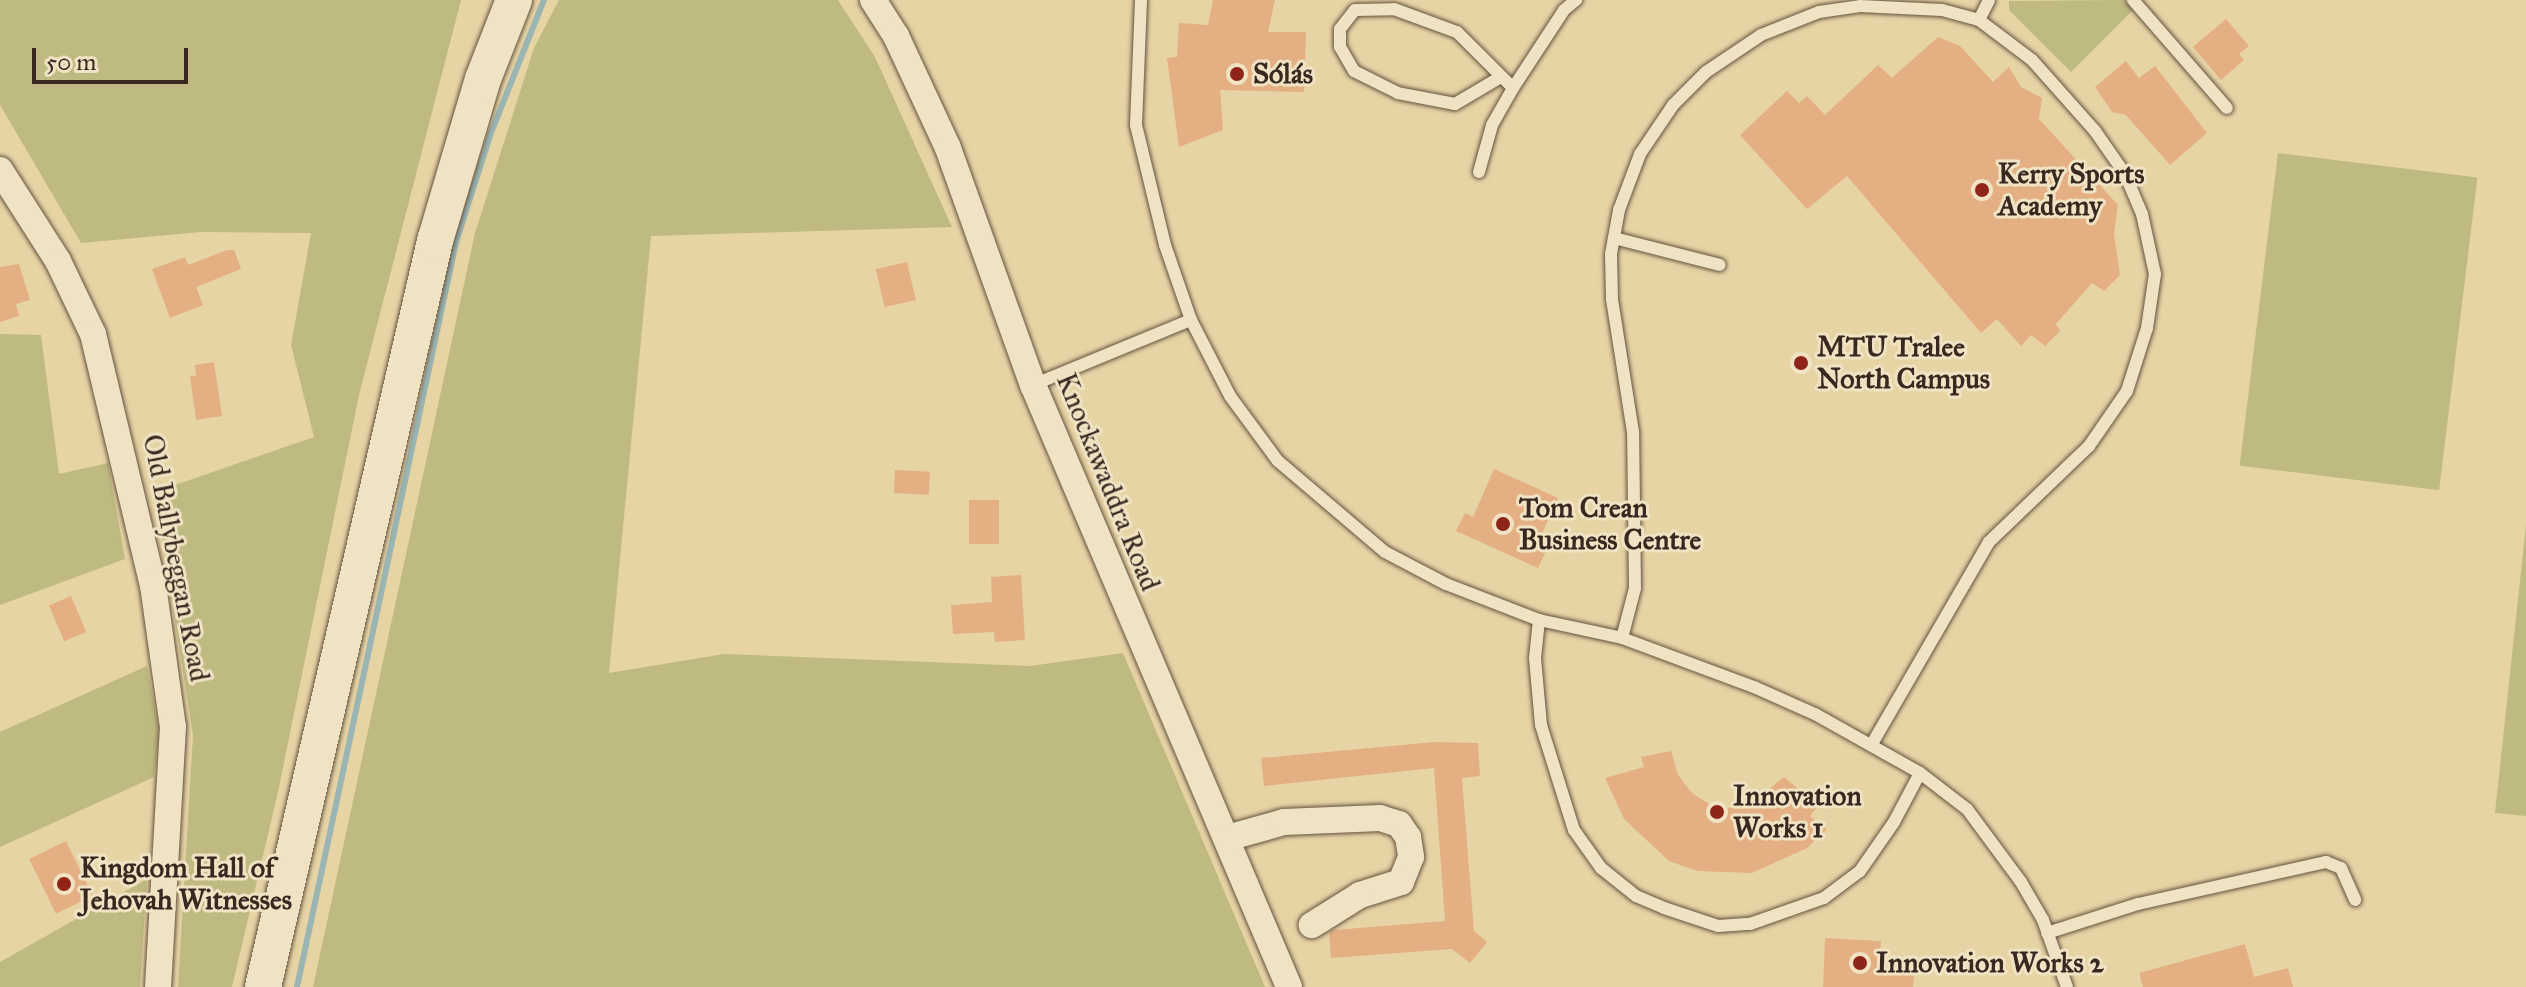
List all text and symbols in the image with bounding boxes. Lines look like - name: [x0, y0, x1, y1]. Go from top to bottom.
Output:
- scale bar: [36, 32, 192, 82]
- text: 50 m: [46, 47, 96, 77]
- place label: Sólás: [1253, 57, 1313, 91]
- marker: Sólás: [1228, 65, 1246, 83]
- place label: Kerry Sports Academy: [1998, 157, 2144, 223]
- marker: Kerry Sports Academy: [1973, 181, 1991, 199]
- place label: MTU Tralee North Campus: [1817, 330, 1990, 396]
- marker: MTU Tralee North Campus: [1792, 354, 1810, 372]
- street label: Knockawaddra Road: [1049, 368, 1167, 596]
- street label: Old Ballybeggan Road: [136, 432, 216, 684]
- place label: Tom Crean Business Centre: [1519, 491, 1701, 557]
- marker: Tom Crean Business Centre: [1494, 515, 1512, 533]
- place label: Innovation Works 1: [1733, 779, 1862, 845]
- marker: Innovation Works 1: [1708, 803, 1726, 821]
- place label: Kingdom Hall of Jehovah Witnesses: [80, 851, 292, 917]
- marker: Kingdom Hall of Jehovah Witnesses: [55, 875, 73, 893]
- place label: Innovation Works 2: [1876, 946, 2104, 980]
- marker: Innovation Works 2: [1851, 954, 1869, 972]

